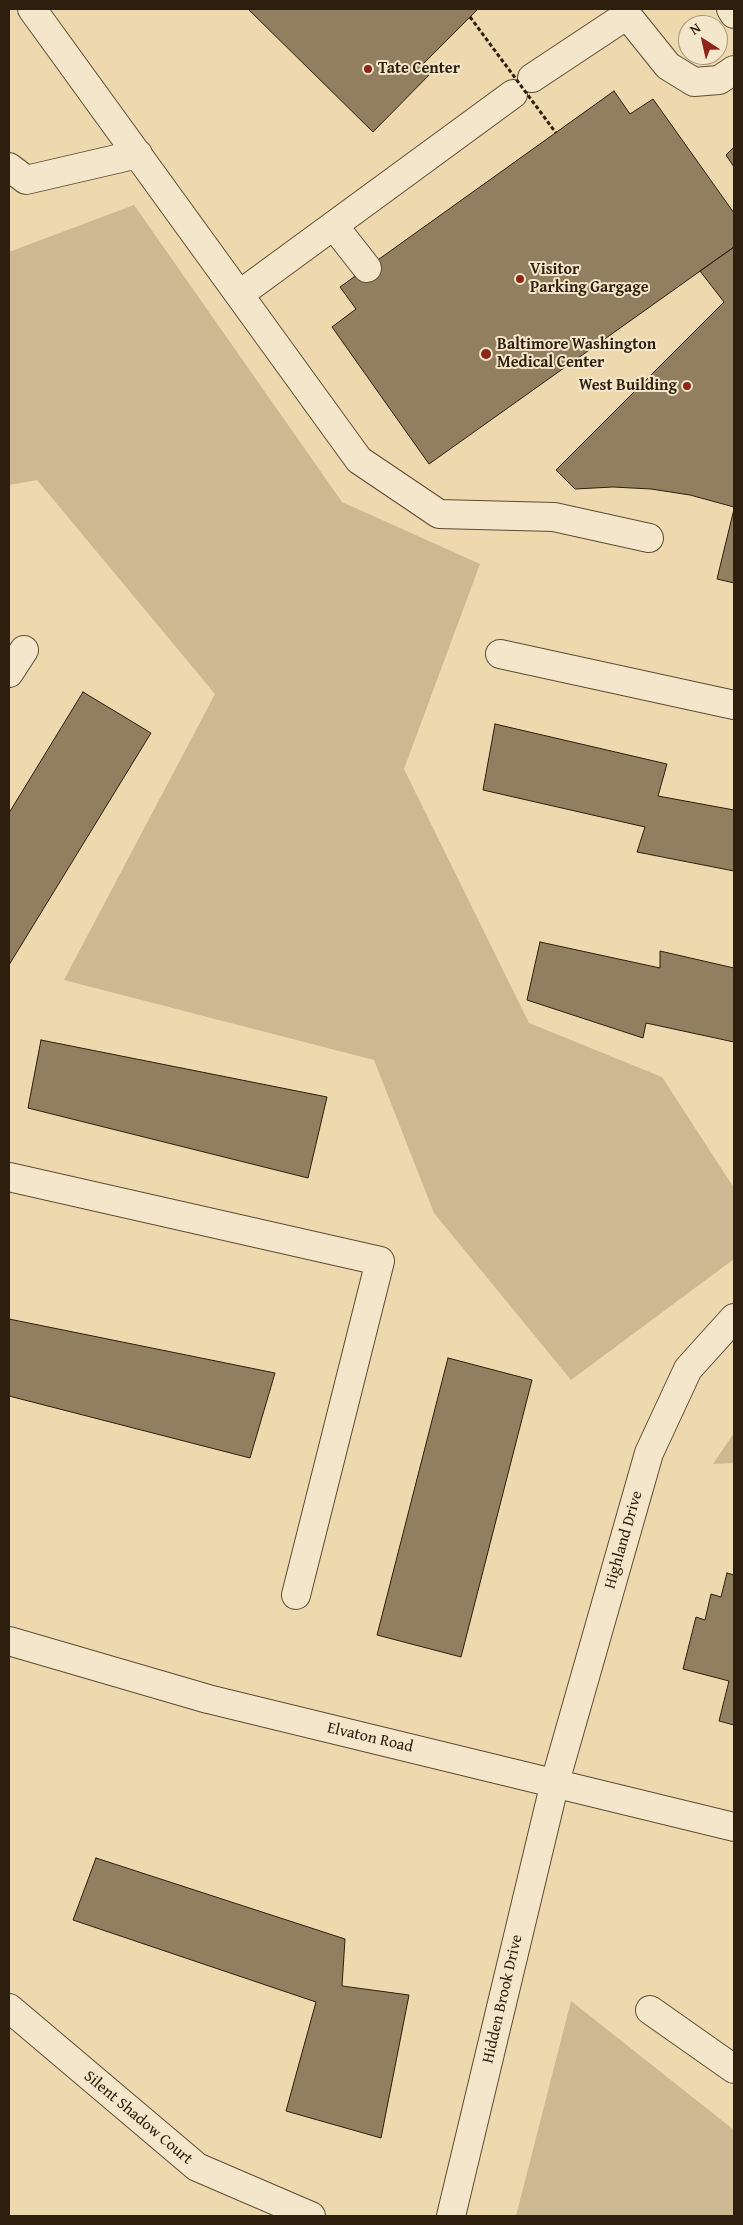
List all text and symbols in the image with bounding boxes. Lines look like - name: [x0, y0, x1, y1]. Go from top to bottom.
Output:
- north arrow: [678, 15, 728, 65]
- text: N: [685, 18, 705, 39]
- place label: Tate Center: [378, 59, 460, 79]
- marker: Tate Center: [362, 63, 374, 75]
- place label: Visitor Parking Gargage: [530, 260, 649, 298]
- marker: Visitor Parking Gargage: [514, 273, 526, 285]
- place label: Baltimore Washington Medical Center: [497, 335, 656, 373]
- marker: Baltimore Washington Medical Center: [479, 347, 493, 361]
- place label: West Building: [579, 376, 677, 396]
- marker: West Building: [681, 380, 693, 392]
- street label: Highland Drive: [601, 1489, 647, 1591]
- street label: Elvaton Road: [325, 1719, 415, 1757]
- street label: Hidden Brook Drive: [479, 1933, 527, 2065]
- street label: Silent Shadow Court: [80, 2067, 196, 2169]

